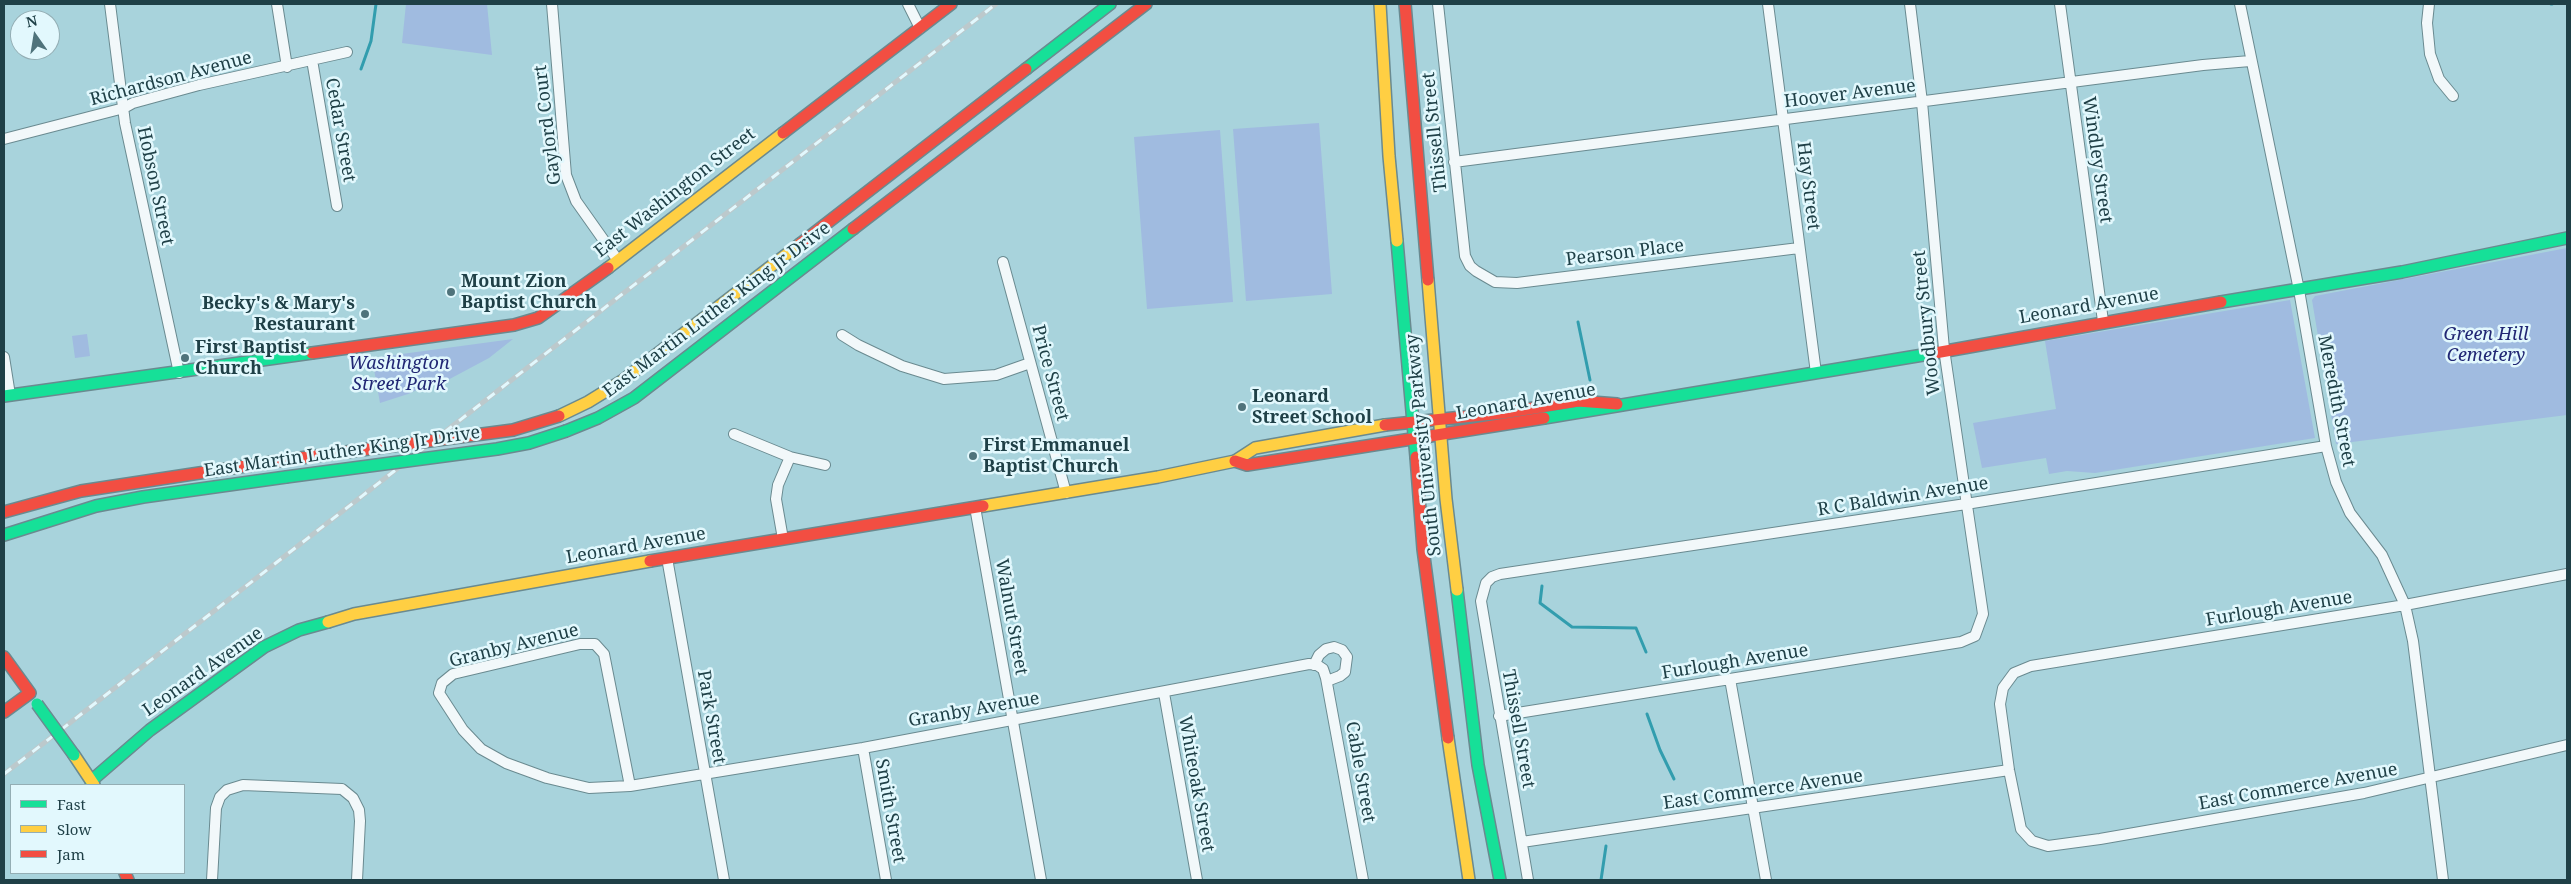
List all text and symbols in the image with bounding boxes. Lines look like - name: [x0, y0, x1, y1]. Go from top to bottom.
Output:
- north arrow: [10, 10, 60, 60]
- text: N: [24, 10, 39, 31]
- street label: Richardson Avenue: [88, 47, 254, 111]
- street label: Gaylord Court: [530, 64, 566, 186]
- street label: Thissell Street: [1418, 71, 1452, 193]
- street label: Hoover Avenue: [1783, 75, 1917, 113]
- street label: Cedar Street: [320, 76, 360, 184]
- street label: Windley Street: [2077, 95, 2117, 225]
- street label: East Washington Street: [590, 124, 760, 262]
- street label: Hobson Street: [132, 125, 178, 247]
- street label: Hay Street: [1792, 140, 1824, 232]
- street label: East Martin Luther King Jr Drive: [599, 217, 835, 403]
- street label: Pearson Place: [1565, 235, 1685, 271]
- street label: Woodbury Street: [1909, 249, 1945, 397]
- place label: Mount Zion Baptist Church: [461, 271, 597, 314]
- street label: Leonard Avenue: [2017, 283, 2161, 329]
- marker: Mount Zion Baptist Church: [445, 286, 457, 298]
- place label: Becky's & Mary's Restaurant: [202, 293, 355, 336]
- marker: Becky's & Mary's Restaurant: [359, 308, 371, 320]
- street label: Price Street: [1027, 323, 1073, 423]
- park label: Green Hill Cemetery: [2444, 324, 2528, 366]
- street label: South University Parkway: [1402, 333, 1446, 557]
- street label: Meredith Street: [2313, 333, 2359, 469]
- place label: First Baptist Church: [195, 337, 307, 379]
- marker: First Baptist Church: [179, 352, 191, 364]
- park label: Washington Street Park: [348, 353, 450, 396]
- street label: Leonard Avenue: [1454, 379, 1598, 425]
- place label: Leonard Street School: [1252, 386, 1372, 428]
- marker: Leonard Street School: [1236, 401, 1248, 413]
- street label: East Martin Luther King Jr Drive: [202, 422, 482, 482]
- place label: First Emmanuel Baptist Church: [983, 435, 1129, 478]
- marker: First Emmanuel Baptist Church: [967, 450, 979, 462]
- street label: R C Baldwin Avenue: [1816, 473, 1990, 521]
- street label: Leonard Avenue: [564, 523, 708, 569]
- street label: Walnut Street: [990, 557, 1032, 677]
- street label: Furlough Avenue: [2204, 587, 2354, 631]
- street label: Granby Avenue: [447, 619, 581, 673]
- street label: Leonard Avenue: [139, 623, 267, 721]
- street label: Furlough Avenue: [1660, 640, 1810, 684]
- street label: Park Street: [692, 668, 730, 766]
- street label: Thissell Street: [1497, 668, 1539, 790]
- street label: Granby Avenue: [907, 688, 1041, 732]
- street label: Whiteoak Street: [1173, 714, 1219, 854]
- street label: Cable Street: [1340, 720, 1380, 824]
- street label: Smith Street: [870, 757, 910, 865]
- street label: East Commerce Avenue: [2197, 759, 2399, 815]
- street label: East Commerce Avenue: [1662, 765, 1864, 815]
- legend: [10, 784, 185, 874]
- text: Fast: [57, 794, 86, 814]
- text: Slow: [57, 819, 91, 839]
- text: Jam: [57, 844, 85, 864]

